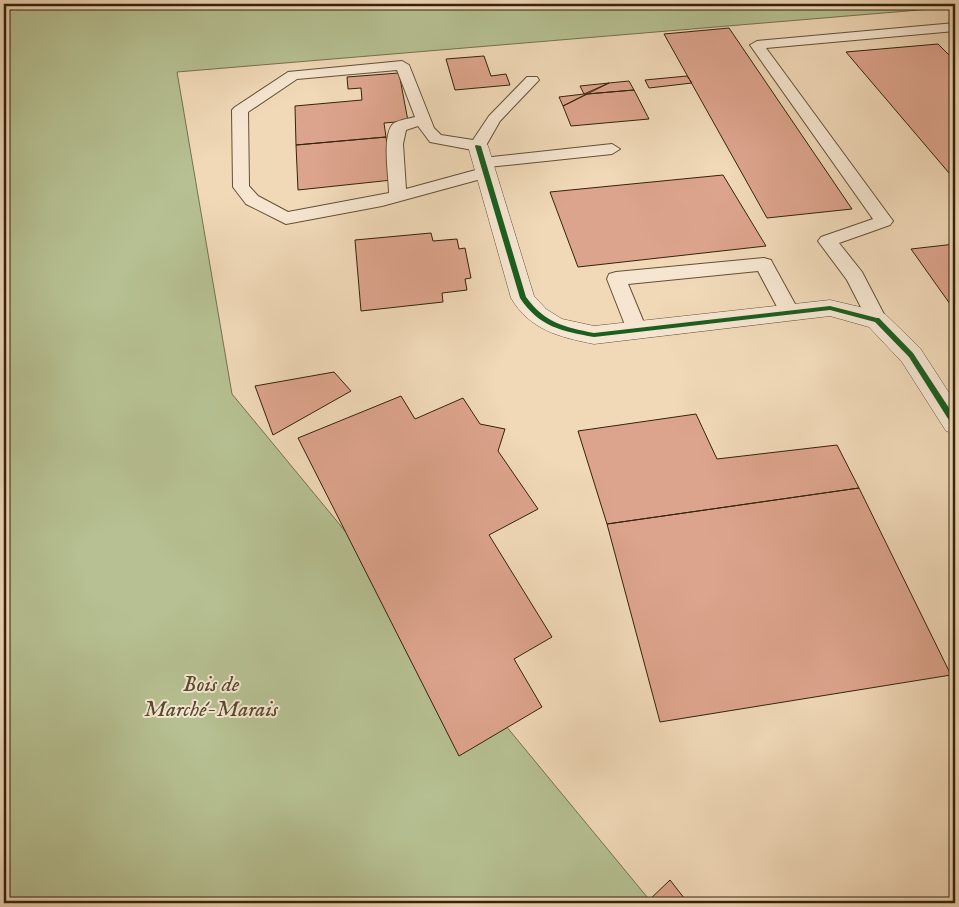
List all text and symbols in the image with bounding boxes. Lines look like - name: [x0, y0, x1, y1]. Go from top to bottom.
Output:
- park label: Bois de Marché-Marais: [144, 671, 279, 724]

